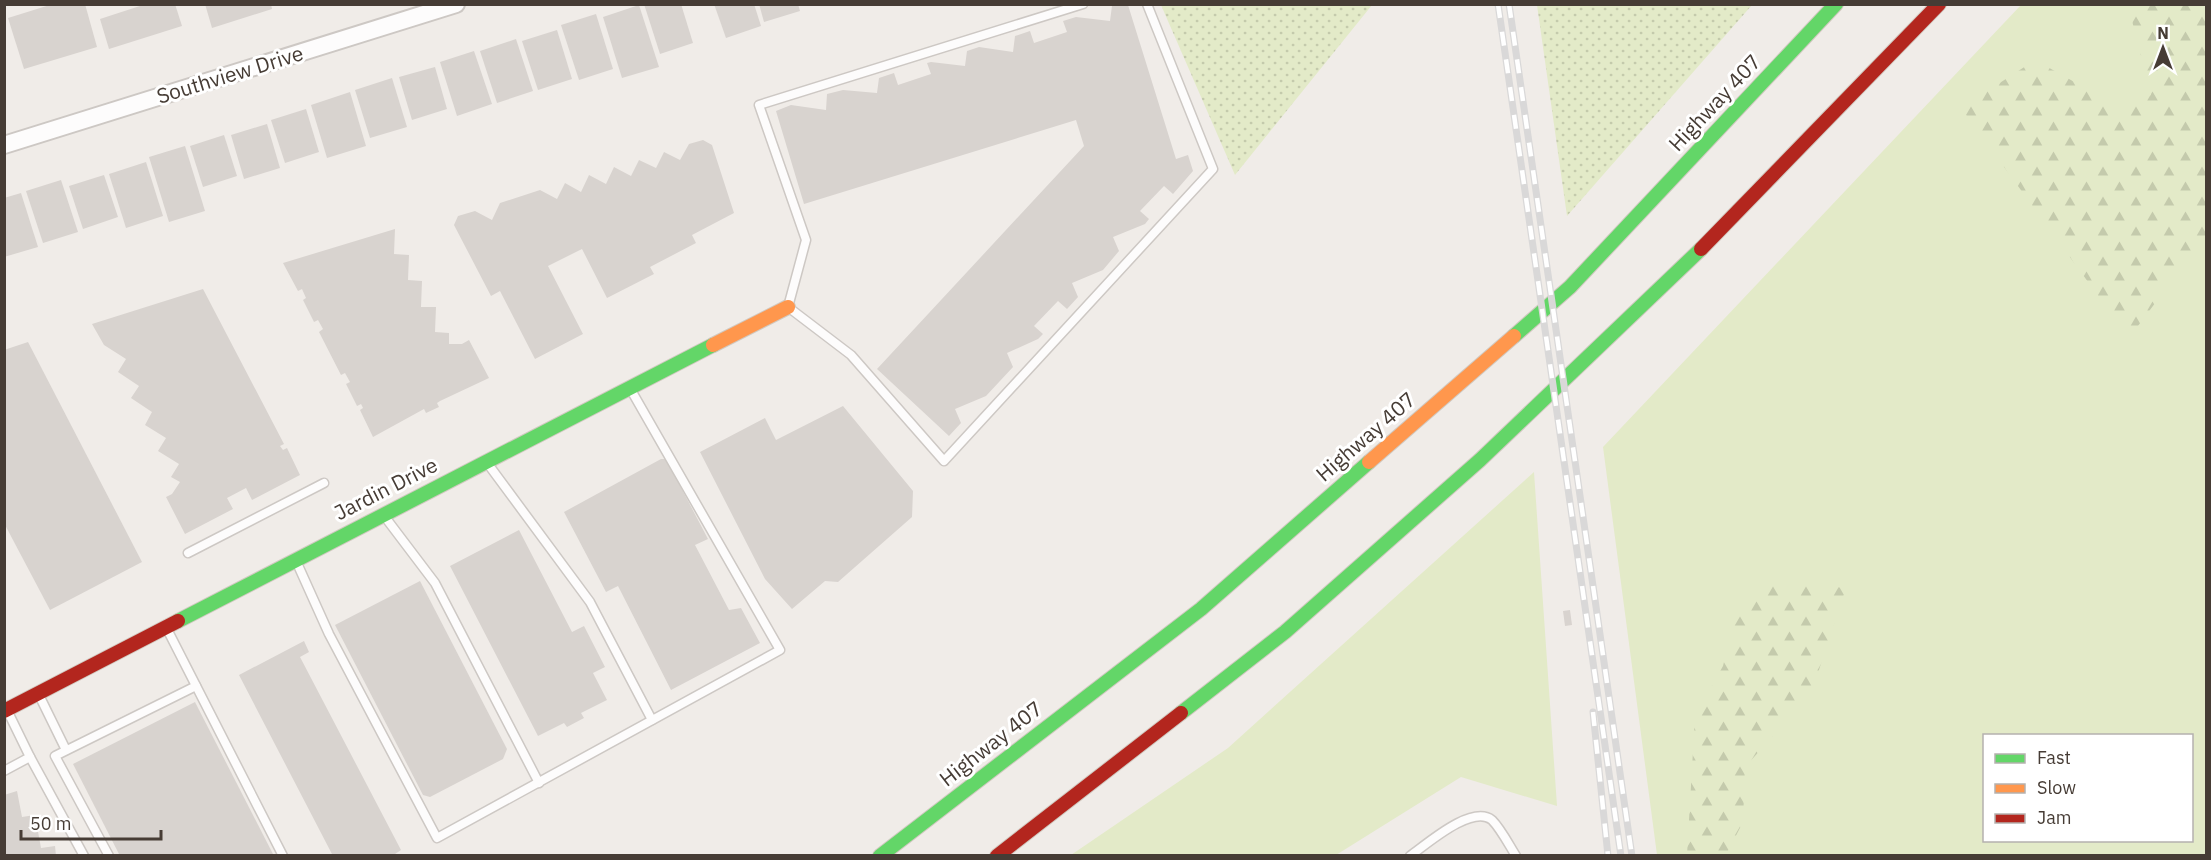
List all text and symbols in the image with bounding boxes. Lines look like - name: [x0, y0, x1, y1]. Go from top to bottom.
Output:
- north arrow: [2133, 18, 2193, 78]
- text: N: [2157, 23, 2169, 43]
- street label: Southview Drive: [153, 38, 306, 110]
- street label: Highway 407: [1662, 48, 1767, 157]
- street label: Highway 407: [1310, 385, 1421, 487]
- street label: Jardin Drive: [329, 450, 442, 526]
- street label: Highway 407: [933, 694, 1048, 792]
- legend: [1983, 734, 2193, 842]
- text: Fast: [2037, 746, 2071, 769]
- text: Slow: [2037, 776, 2076, 799]
- scale bar: [21, 803, 160, 841]
- text: Jam: [2037, 806, 2072, 829]
- text: 50 m: [30, 812, 72, 835]

